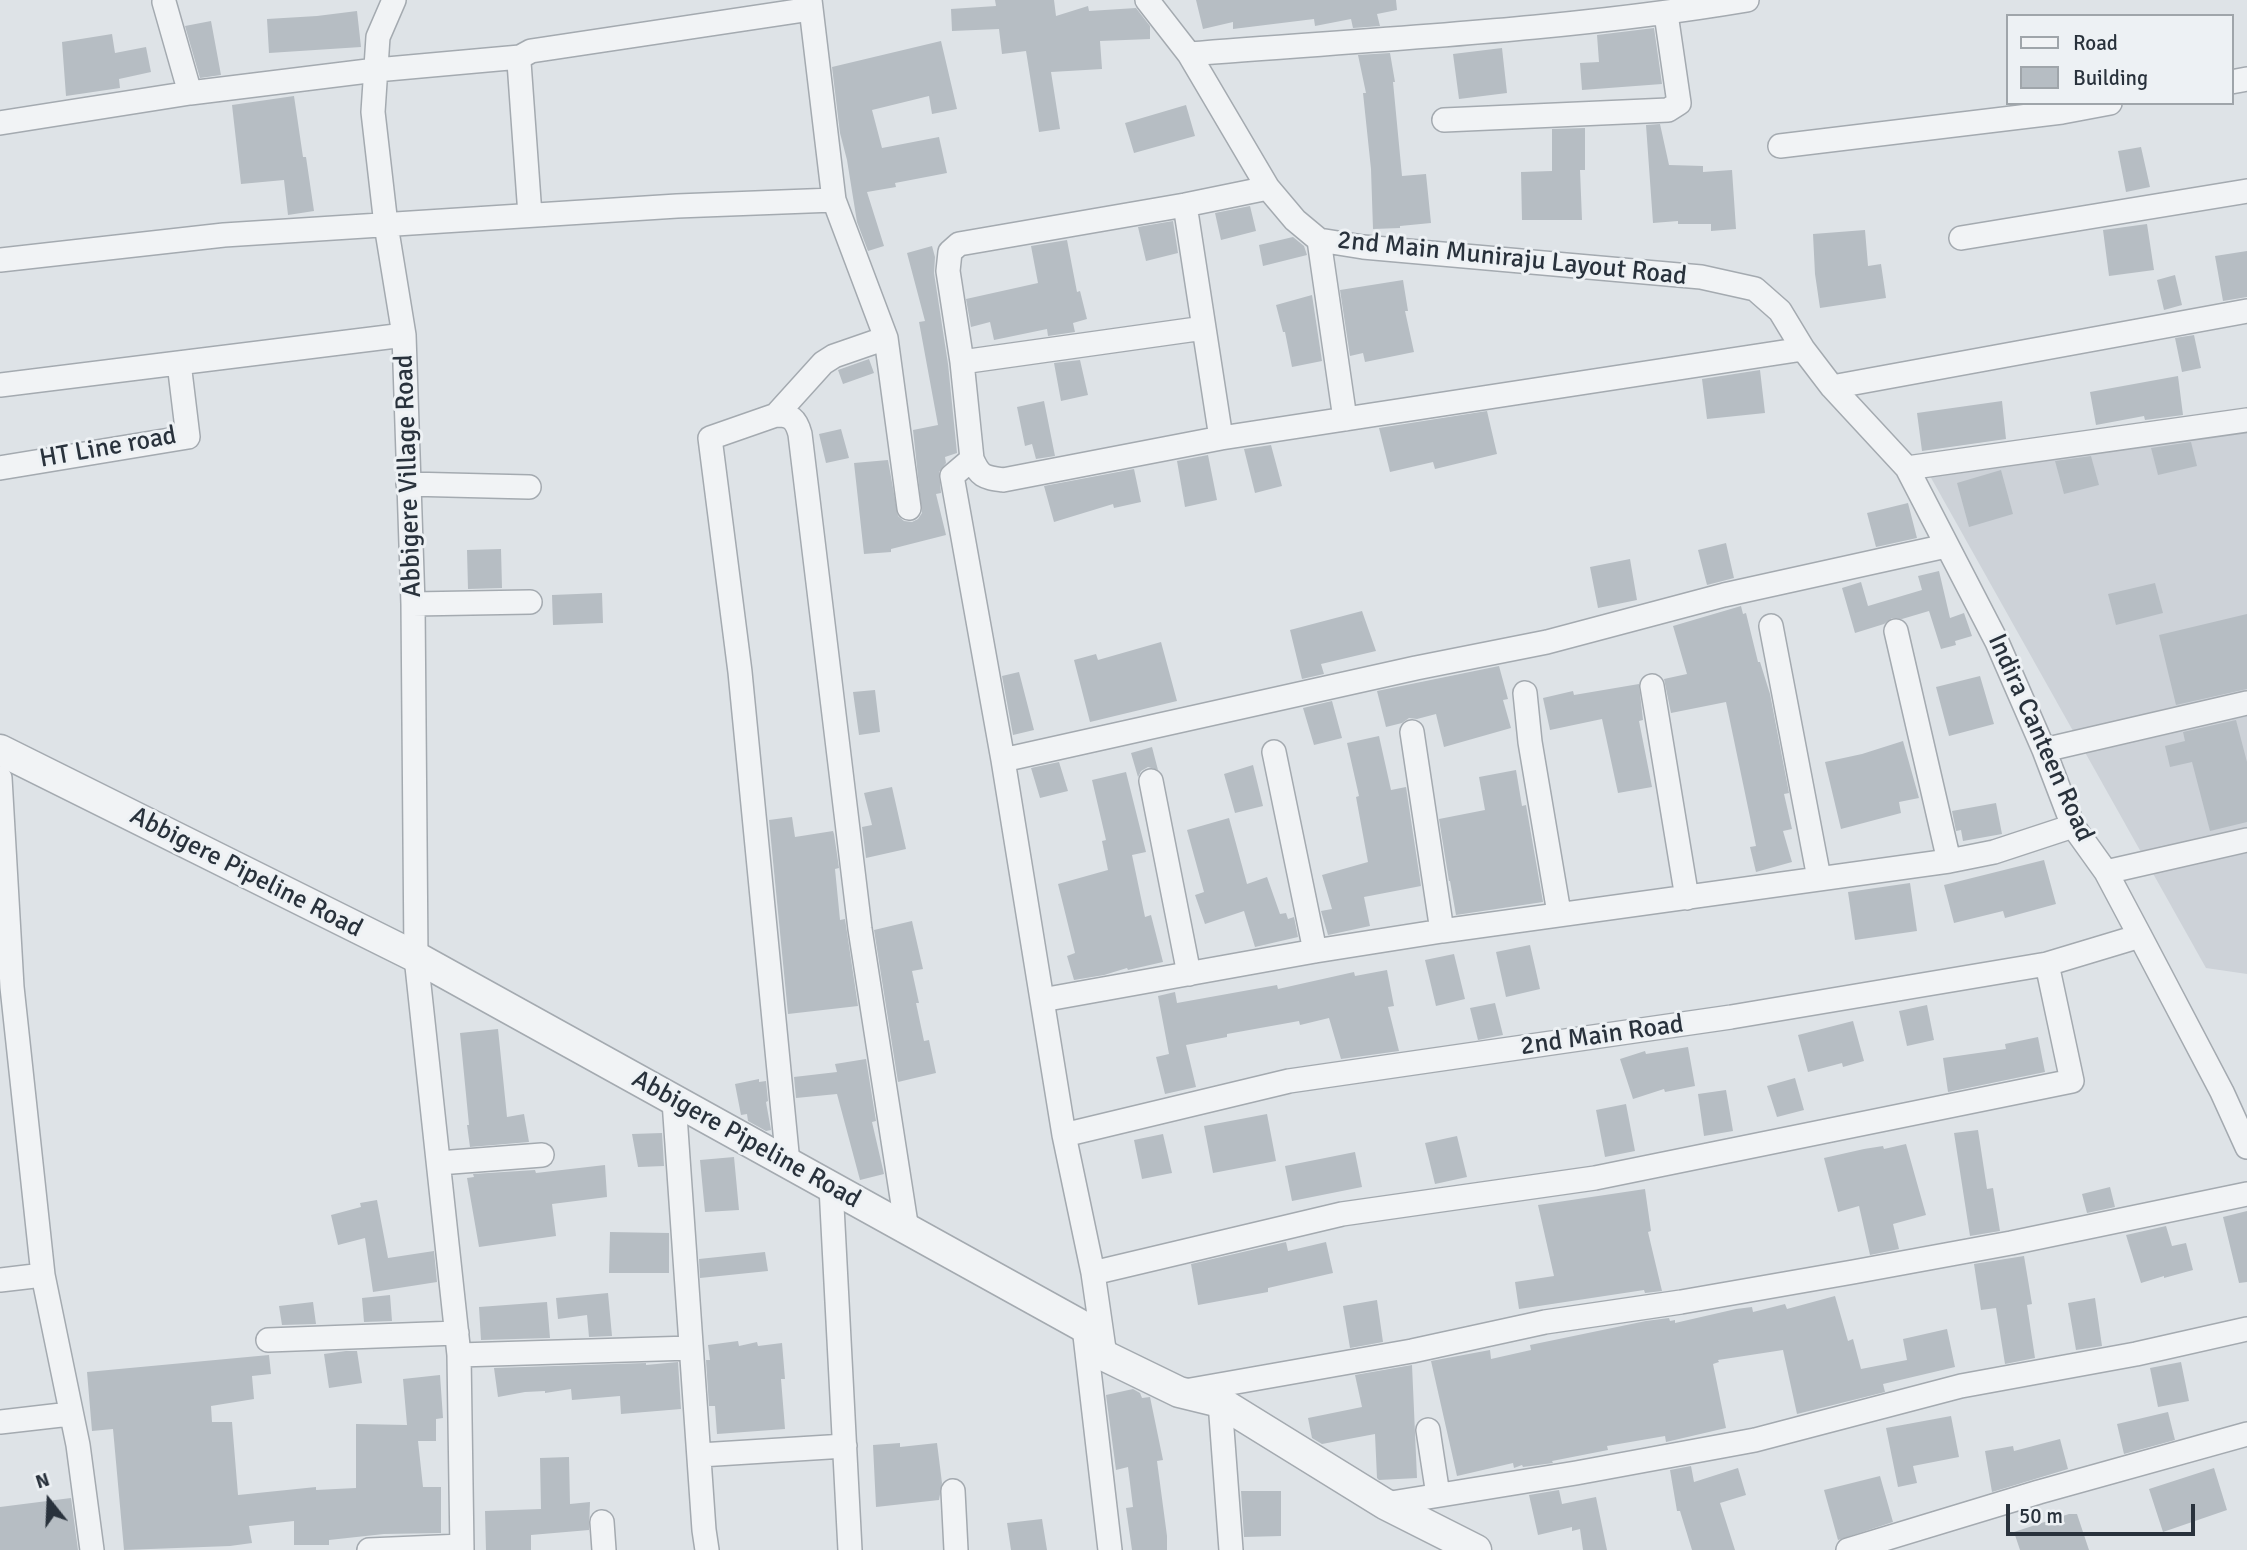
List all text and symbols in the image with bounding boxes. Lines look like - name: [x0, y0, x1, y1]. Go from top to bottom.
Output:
- legend: [2006, 14, 2233, 105]
- text: Road: [2073, 30, 2118, 56]
- text: Building: [2073, 65, 2148, 91]
- street label: 2nd Main Muniraju Layout Road: [1336, 225, 1688, 293]
- street label: Abbigere Village Road: [389, 354, 429, 598]
- street label: HT Line road: [37, 421, 179, 475]
- street label: Indira Canteen Road: [1980, 629, 2100, 847]
- street label: Abbigere Pipeline Road: [125, 801, 367, 945]
- street label: 2nd Main Road: [1518, 1009, 1686, 1063]
- street label: Abbigere Pipeline Road: [626, 1064, 866, 1216]
- north arrow: [14, 1466, 84, 1536]
- text: N: [33, 1468, 53, 1494]
- scale bar: [2009, 1490, 2198, 1534]
- text: 50 m: [2019, 1503, 2063, 1529]

